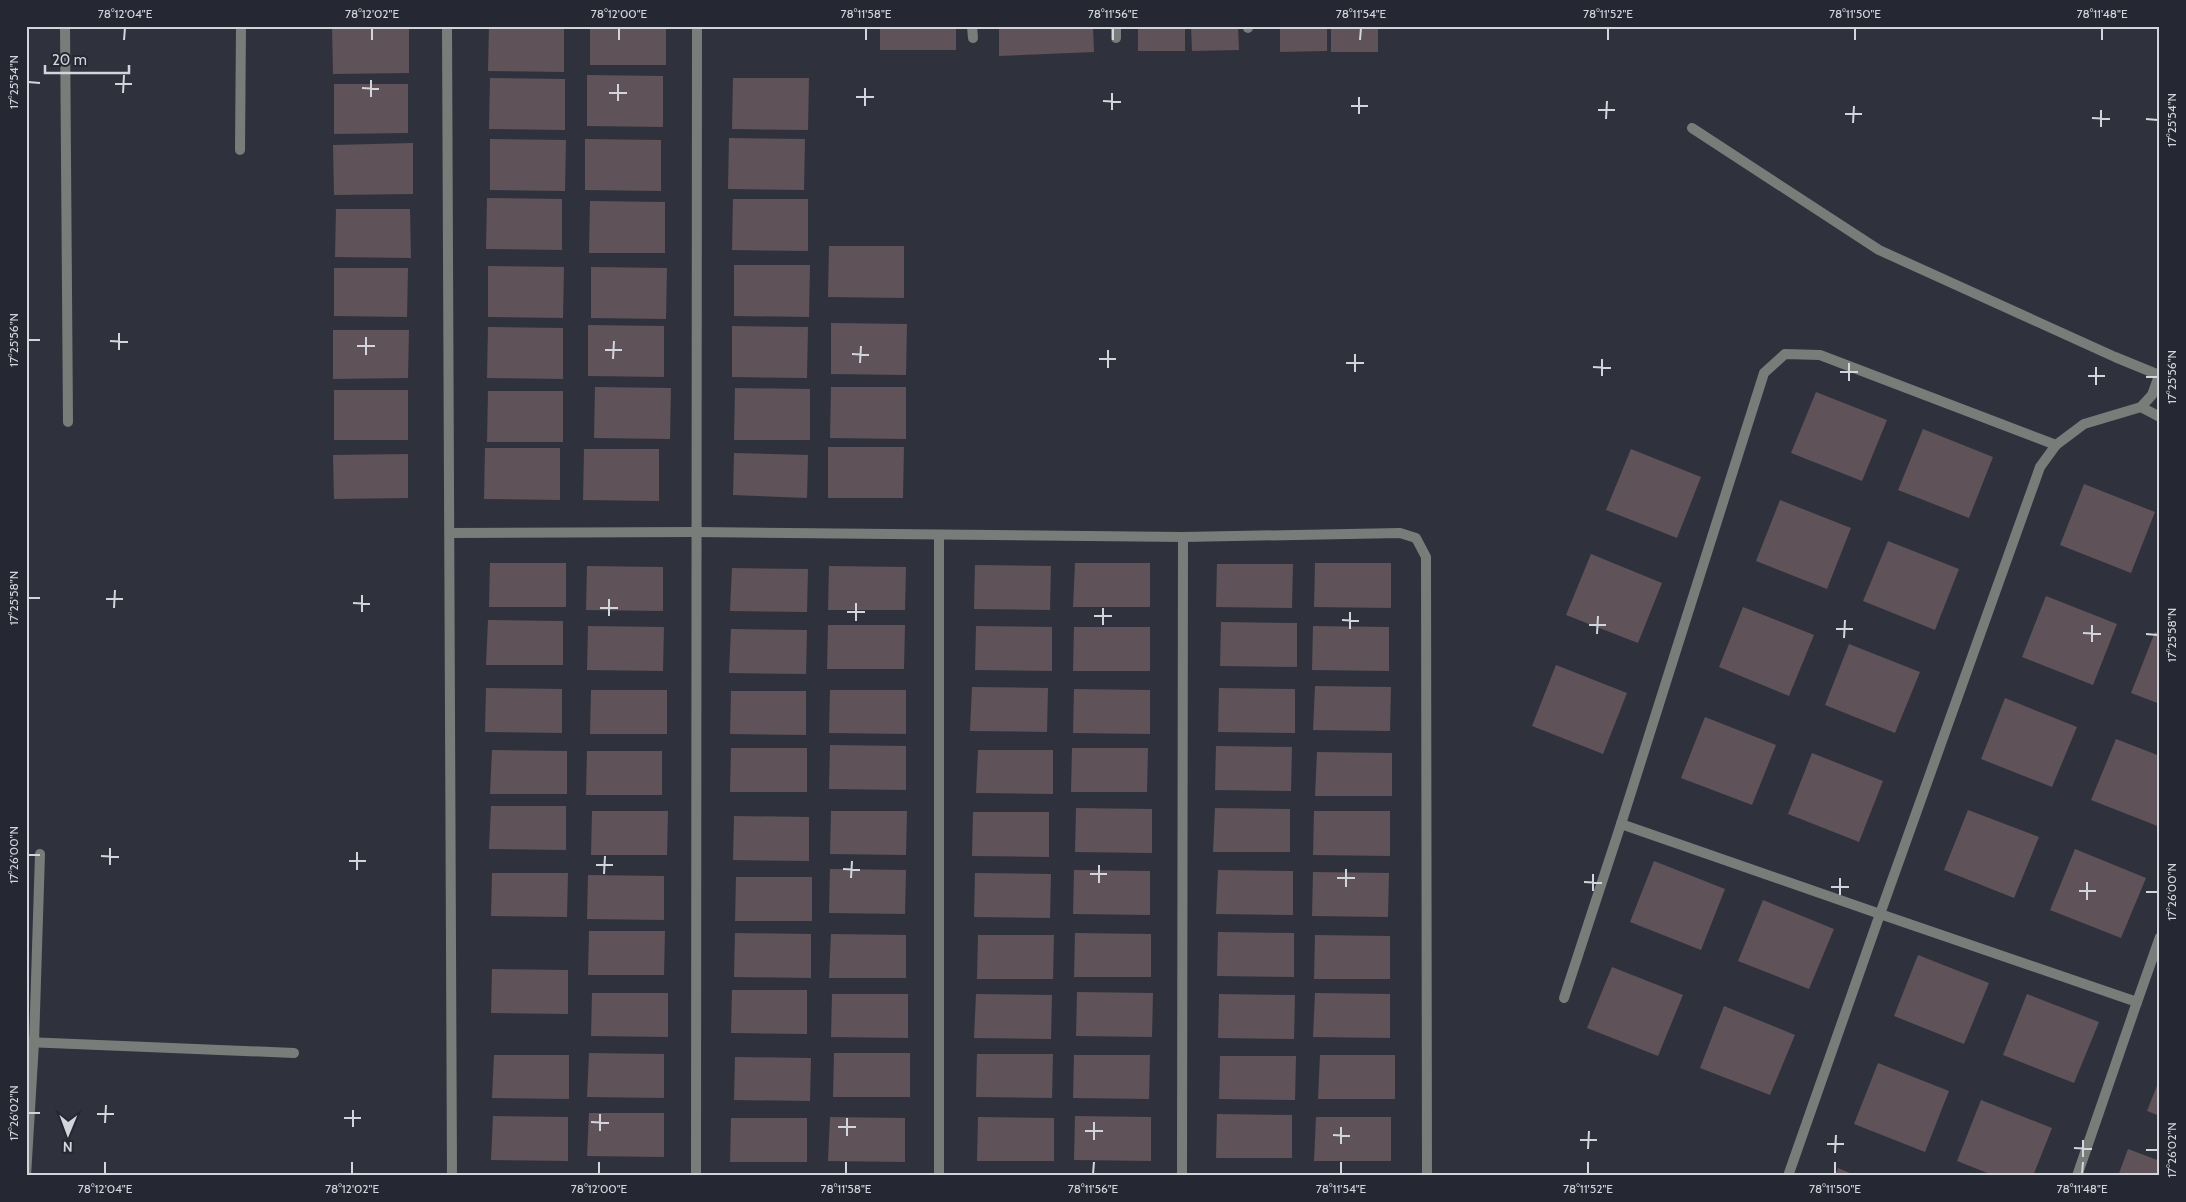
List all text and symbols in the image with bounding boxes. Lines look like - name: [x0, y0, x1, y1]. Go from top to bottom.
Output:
- text: 78°12'04"E: [98, 6, 153, 21]
- text: 78°12'02"E: [345, 6, 399, 21]
- text: 78°12'00"E: [591, 6, 648, 21]
- text: 78°11'58"E: [841, 6, 892, 21]
- text: 78°11'56"E: [1088, 6, 1139, 21]
- text: 78°11'54"E: [1336, 6, 1387, 21]
- text: 78°11'52"E: [1583, 6, 1633, 21]
- text: 78°11'50"E: [1829, 6, 1881, 21]
- text: 78°11'48"E: [2076, 6, 2128, 21]
- scale bar: [45, 42, 129, 74]
- text: 20 m: [52, 51, 87, 69]
- text: 17°25'54"N: [6, 55, 21, 109]
- text: 17°25'54"N: [2164, 93, 2179, 147]
- text: 17°25'56"N: [6, 313, 21, 367]
- text: 17°25'56"N: [2164, 350, 2179, 404]
- text: 17°25'58"N: [6, 571, 21, 625]
- text: 17°25'58"N: [2164, 608, 2179, 662]
- text: 17°26'00"N: [6, 826, 21, 884]
- text: 17°26'00"N: [2164, 863, 2179, 921]
- text: 17°26'02"N: [6, 1085, 21, 1141]
- north arrow: [42, 1110, 92, 1160]
- text: 17°26'02"N: [2164, 1122, 2179, 1178]
- text: N: [63, 1138, 73, 1156]
- text: 78°12'04"E: [78, 1181, 133, 1196]
- text: 78°12'02"E: [325, 1181, 379, 1196]
- text: 78°12'00"E: [571, 1181, 628, 1196]
- text: 78°11'58"E: [821, 1181, 872, 1196]
- text: 78°11'56"E: [1068, 1181, 1119, 1196]
- text: 78°11'54"E: [1316, 1181, 1367, 1196]
- text: 78°11'52"E: [1563, 1181, 1613, 1196]
- text: 78°11'50"E: [1809, 1181, 1861, 1196]
- text: 78°11'48"E: [2056, 1181, 2108, 1196]

